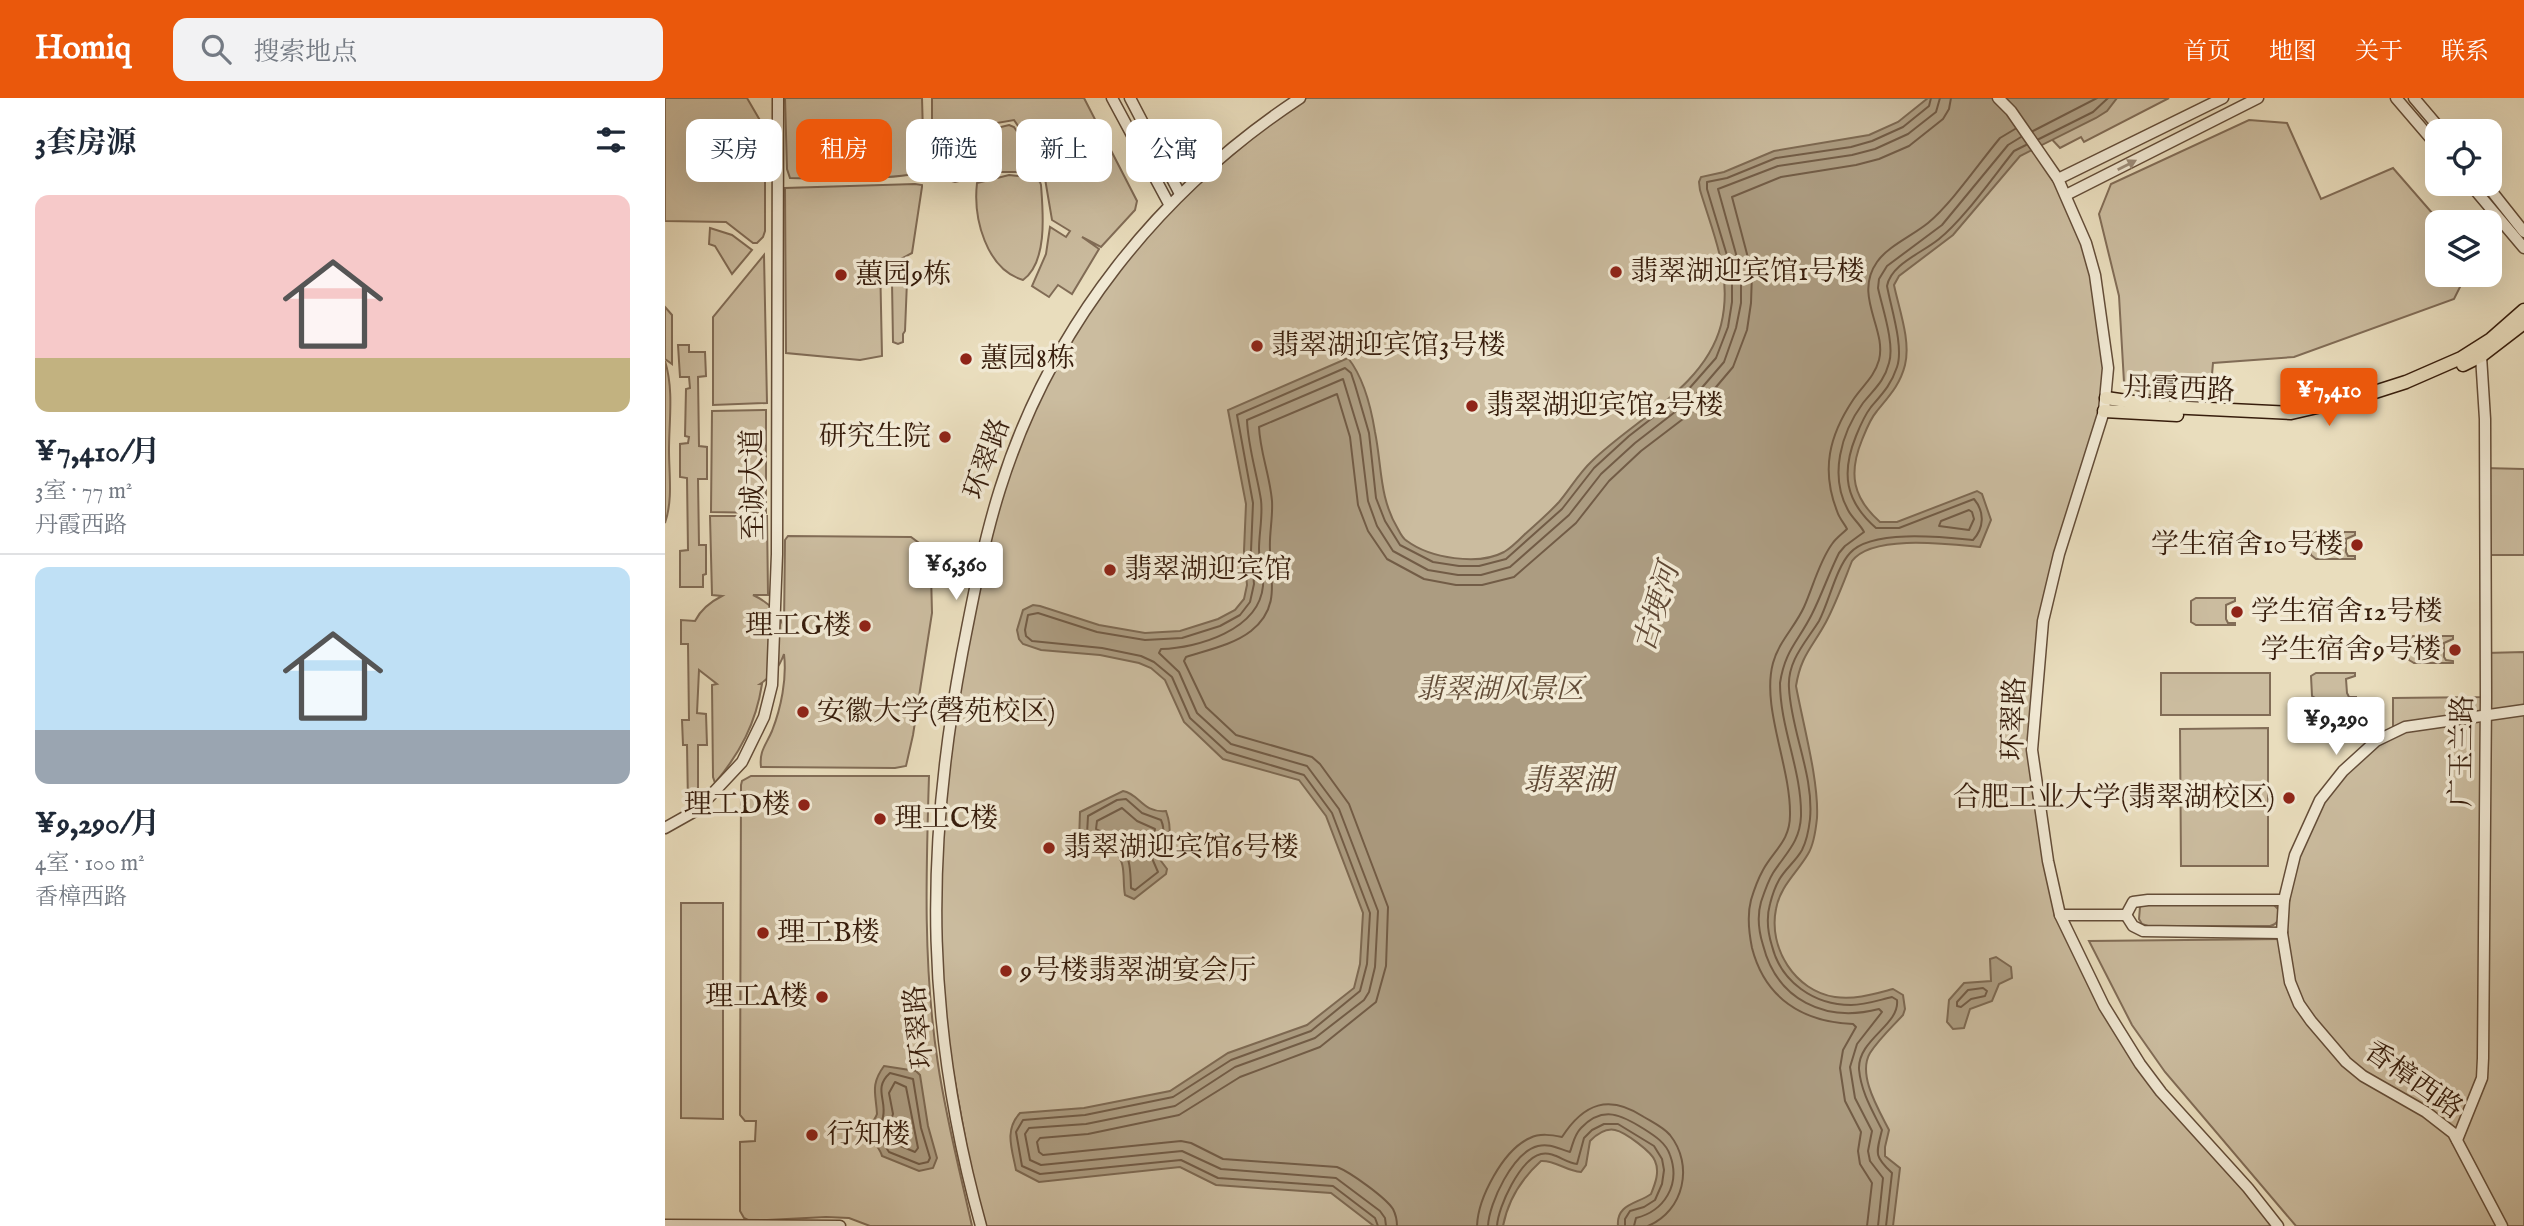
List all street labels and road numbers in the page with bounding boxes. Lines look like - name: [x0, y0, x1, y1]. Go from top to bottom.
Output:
- street label: 丹霞西路: [2122, 371, 2236, 409]
- street label: 环翠路: [957, 414, 1019, 504]
- street label: 至诚大道: [736, 429, 772, 541]
- street label: 环翠路: [1996, 676, 2034, 762]
- street label: 广玉兰路: [2445, 695, 2481, 807]
- street label: 环翠路: [898, 983, 942, 1071]
- street label: 香樟西路: [2357, 1035, 2469, 1127]

